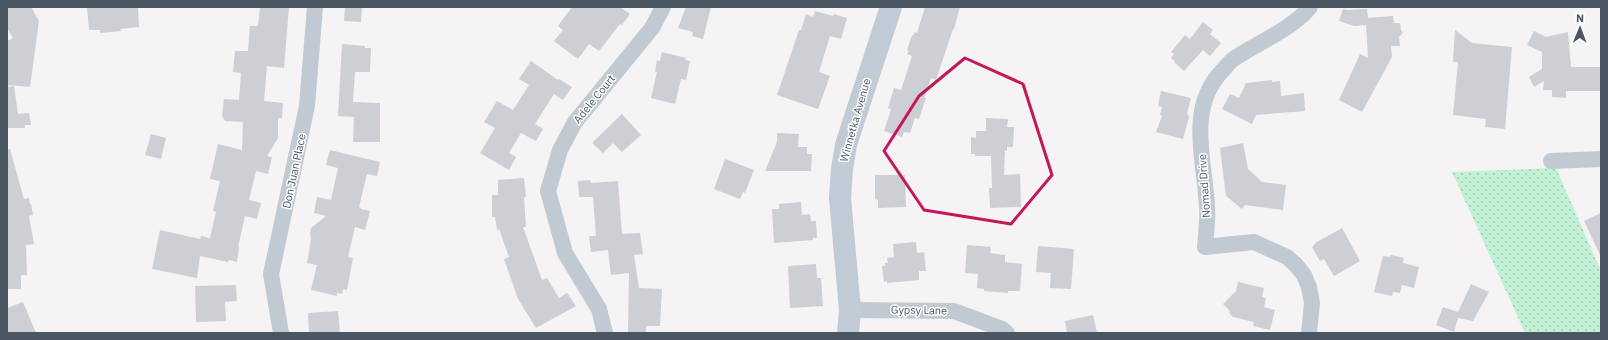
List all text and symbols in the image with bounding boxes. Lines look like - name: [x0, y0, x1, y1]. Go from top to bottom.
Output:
- north arrow: [1560, 8, 1600, 48]
- text: N: [1576, 11, 1584, 25]
- street label: Adele Court: [570, 72, 618, 126]
- street label: Winnetka Avenue: [836, 77, 874, 163]
- street label: Don Juan Place: [279, 132, 309, 210]
- street label: Nomad Drive: [1195, 154, 1213, 218]
- street label: Gypsy Lane: [891, 303, 947, 317]

